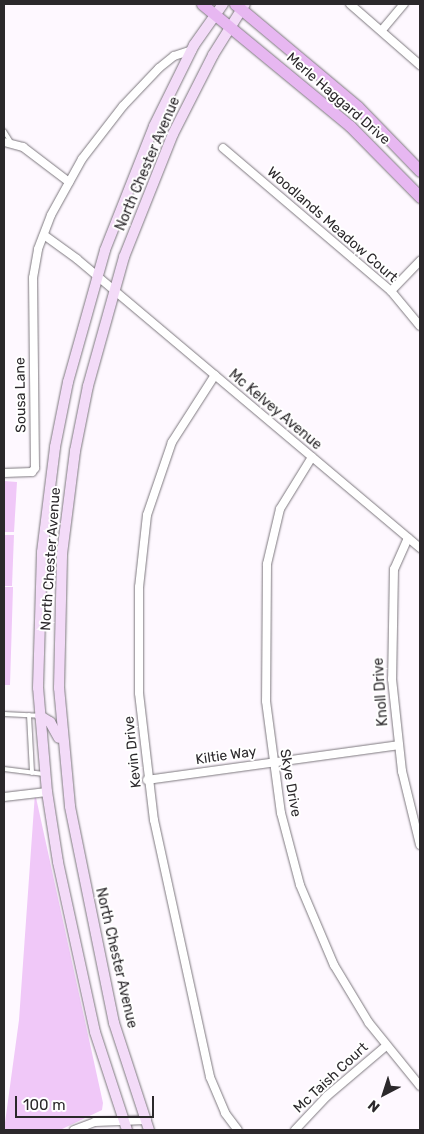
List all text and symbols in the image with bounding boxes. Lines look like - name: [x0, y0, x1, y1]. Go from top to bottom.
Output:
- street label: Merle Haggard Drive: [283, 49, 393, 149]
- street label: North Chester Avenue: [112, 94, 184, 234]
- street label: Woodlands Meadow Court: [263, 164, 401, 286]
- street label: Sousa Lane: [12, 357, 30, 433]
- street label: Mc Kelvey Avenue: [225, 366, 325, 454]
- street label: North Chester Avenue: [38, 486, 64, 632]
- street label: Knoll Drive: [370, 657, 392, 727]
- street label: Kevin Drive: [121, 715, 145, 789]
- street label: Kiltie Way: [194, 743, 258, 769]
- street label: Skye Drive: [276, 748, 304, 818]
- street label: North Chester Avenue: [92, 886, 140, 1030]
- street label: Mc Taish Court: [290, 1039, 372, 1117]
- north arrow: [359, 1069, 409, 1119]
- scale bar: [18, 1086, 156, 1118]
- text: 100 m: [23, 1096, 65, 1114]
- text: N: [365, 1096, 383, 1116]

